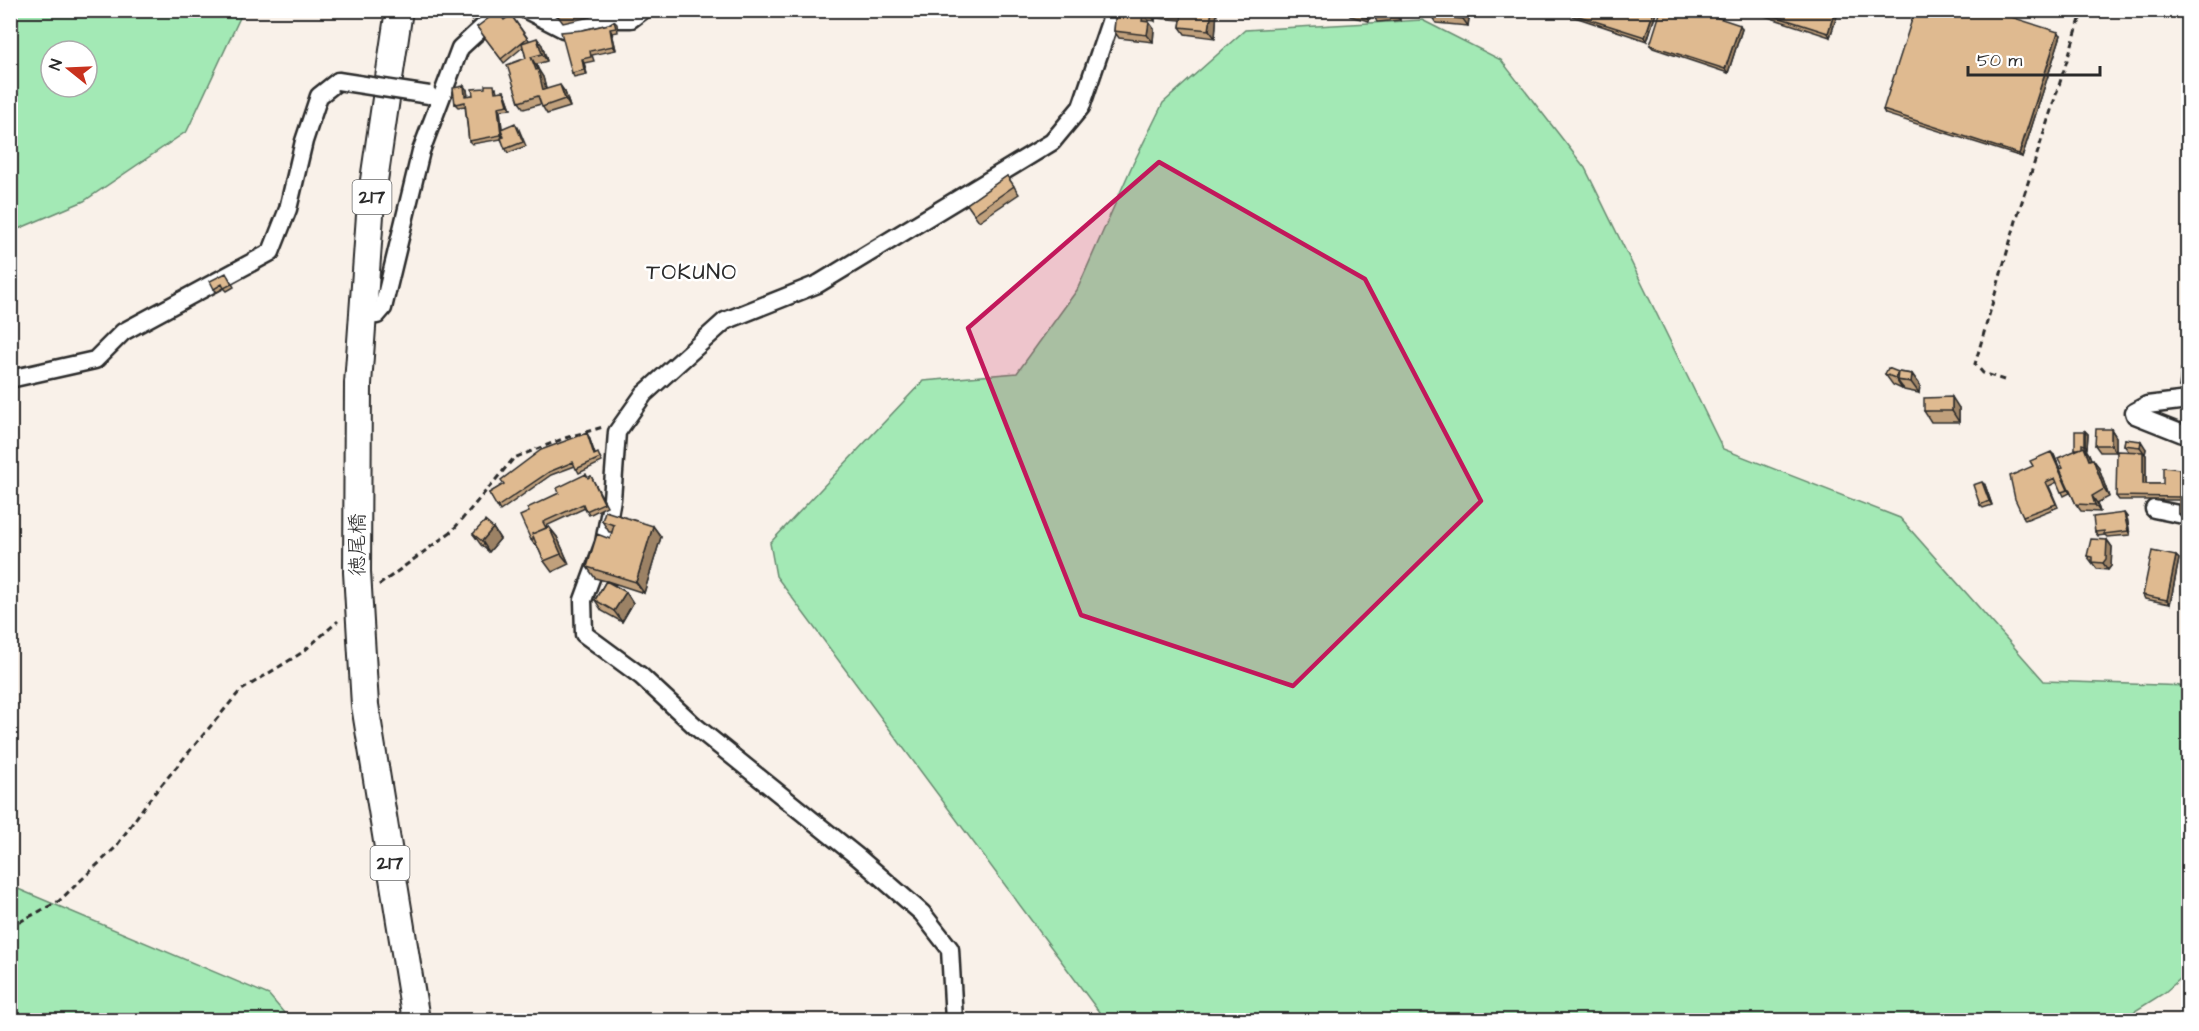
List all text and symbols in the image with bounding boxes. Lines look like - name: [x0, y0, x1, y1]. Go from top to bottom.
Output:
- north arrow: [39, 39, 99, 99]
- scale bar: [1968, 39, 2100, 77]
- text: 50 m: [1977, 48, 2022, 73]
- text: N: [44, 57, 68, 73]
- road number: 217: [352, 180, 392, 214]
- district label: TOKUNO: [646, 257, 738, 288]
- street label: 徳尾橋: [343, 514, 372, 577]
- road number: 217: [370, 846, 410, 880]

